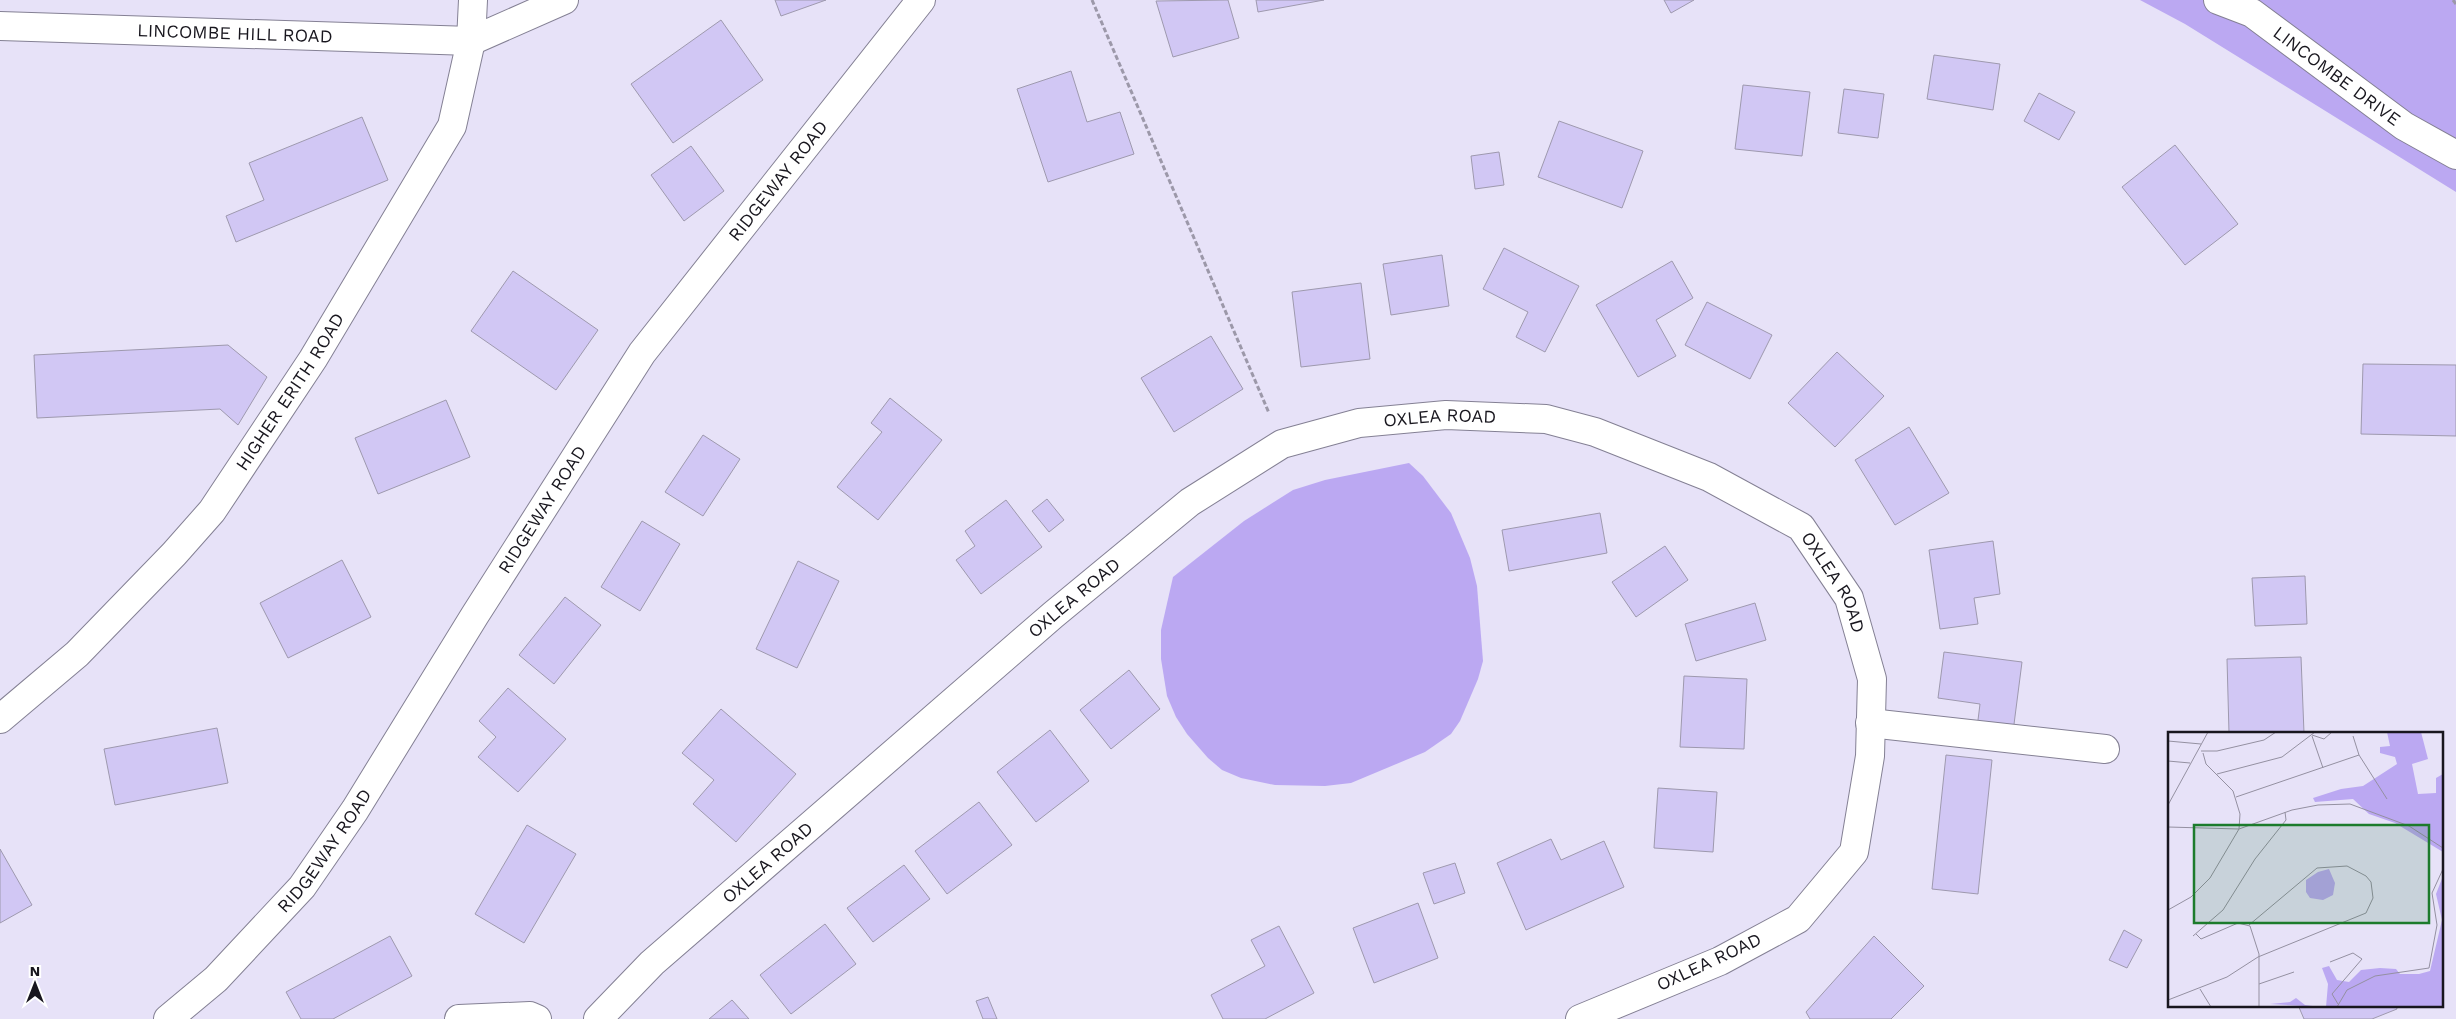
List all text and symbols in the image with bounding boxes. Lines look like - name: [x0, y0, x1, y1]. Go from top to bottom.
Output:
- street label: LINCOMBE HILL ROAD: [137, 19, 333, 47]
- street label: LINCOMBE DRIVE: [2269, 21, 2405, 130]
- street label: RIDGEWAY ROAD: [724, 116, 832, 245]
- street label: HIGHER ERITH ROAD: [231, 309, 348, 474]
- street label: OXLEA ROAD: [1382, 404, 1497, 431]
- street label: RIDGEWAY ROAD: [493, 441, 590, 577]
- street label: OXLEA ROAD: [1797, 528, 1869, 635]
- street label: OXLEA ROAD: [1024, 553, 1124, 642]
- inset map: [2168, 732, 2444, 1006]
- street label: RIDGEWAY ROAD: [273, 785, 376, 917]
- street label: OXLEA ROAD: [718, 817, 817, 907]
- street label: OXLEA ROAD: [1653, 928, 1765, 995]
- north arrow: [10, 959, 60, 1009]
- text: N: [30, 963, 40, 979]

